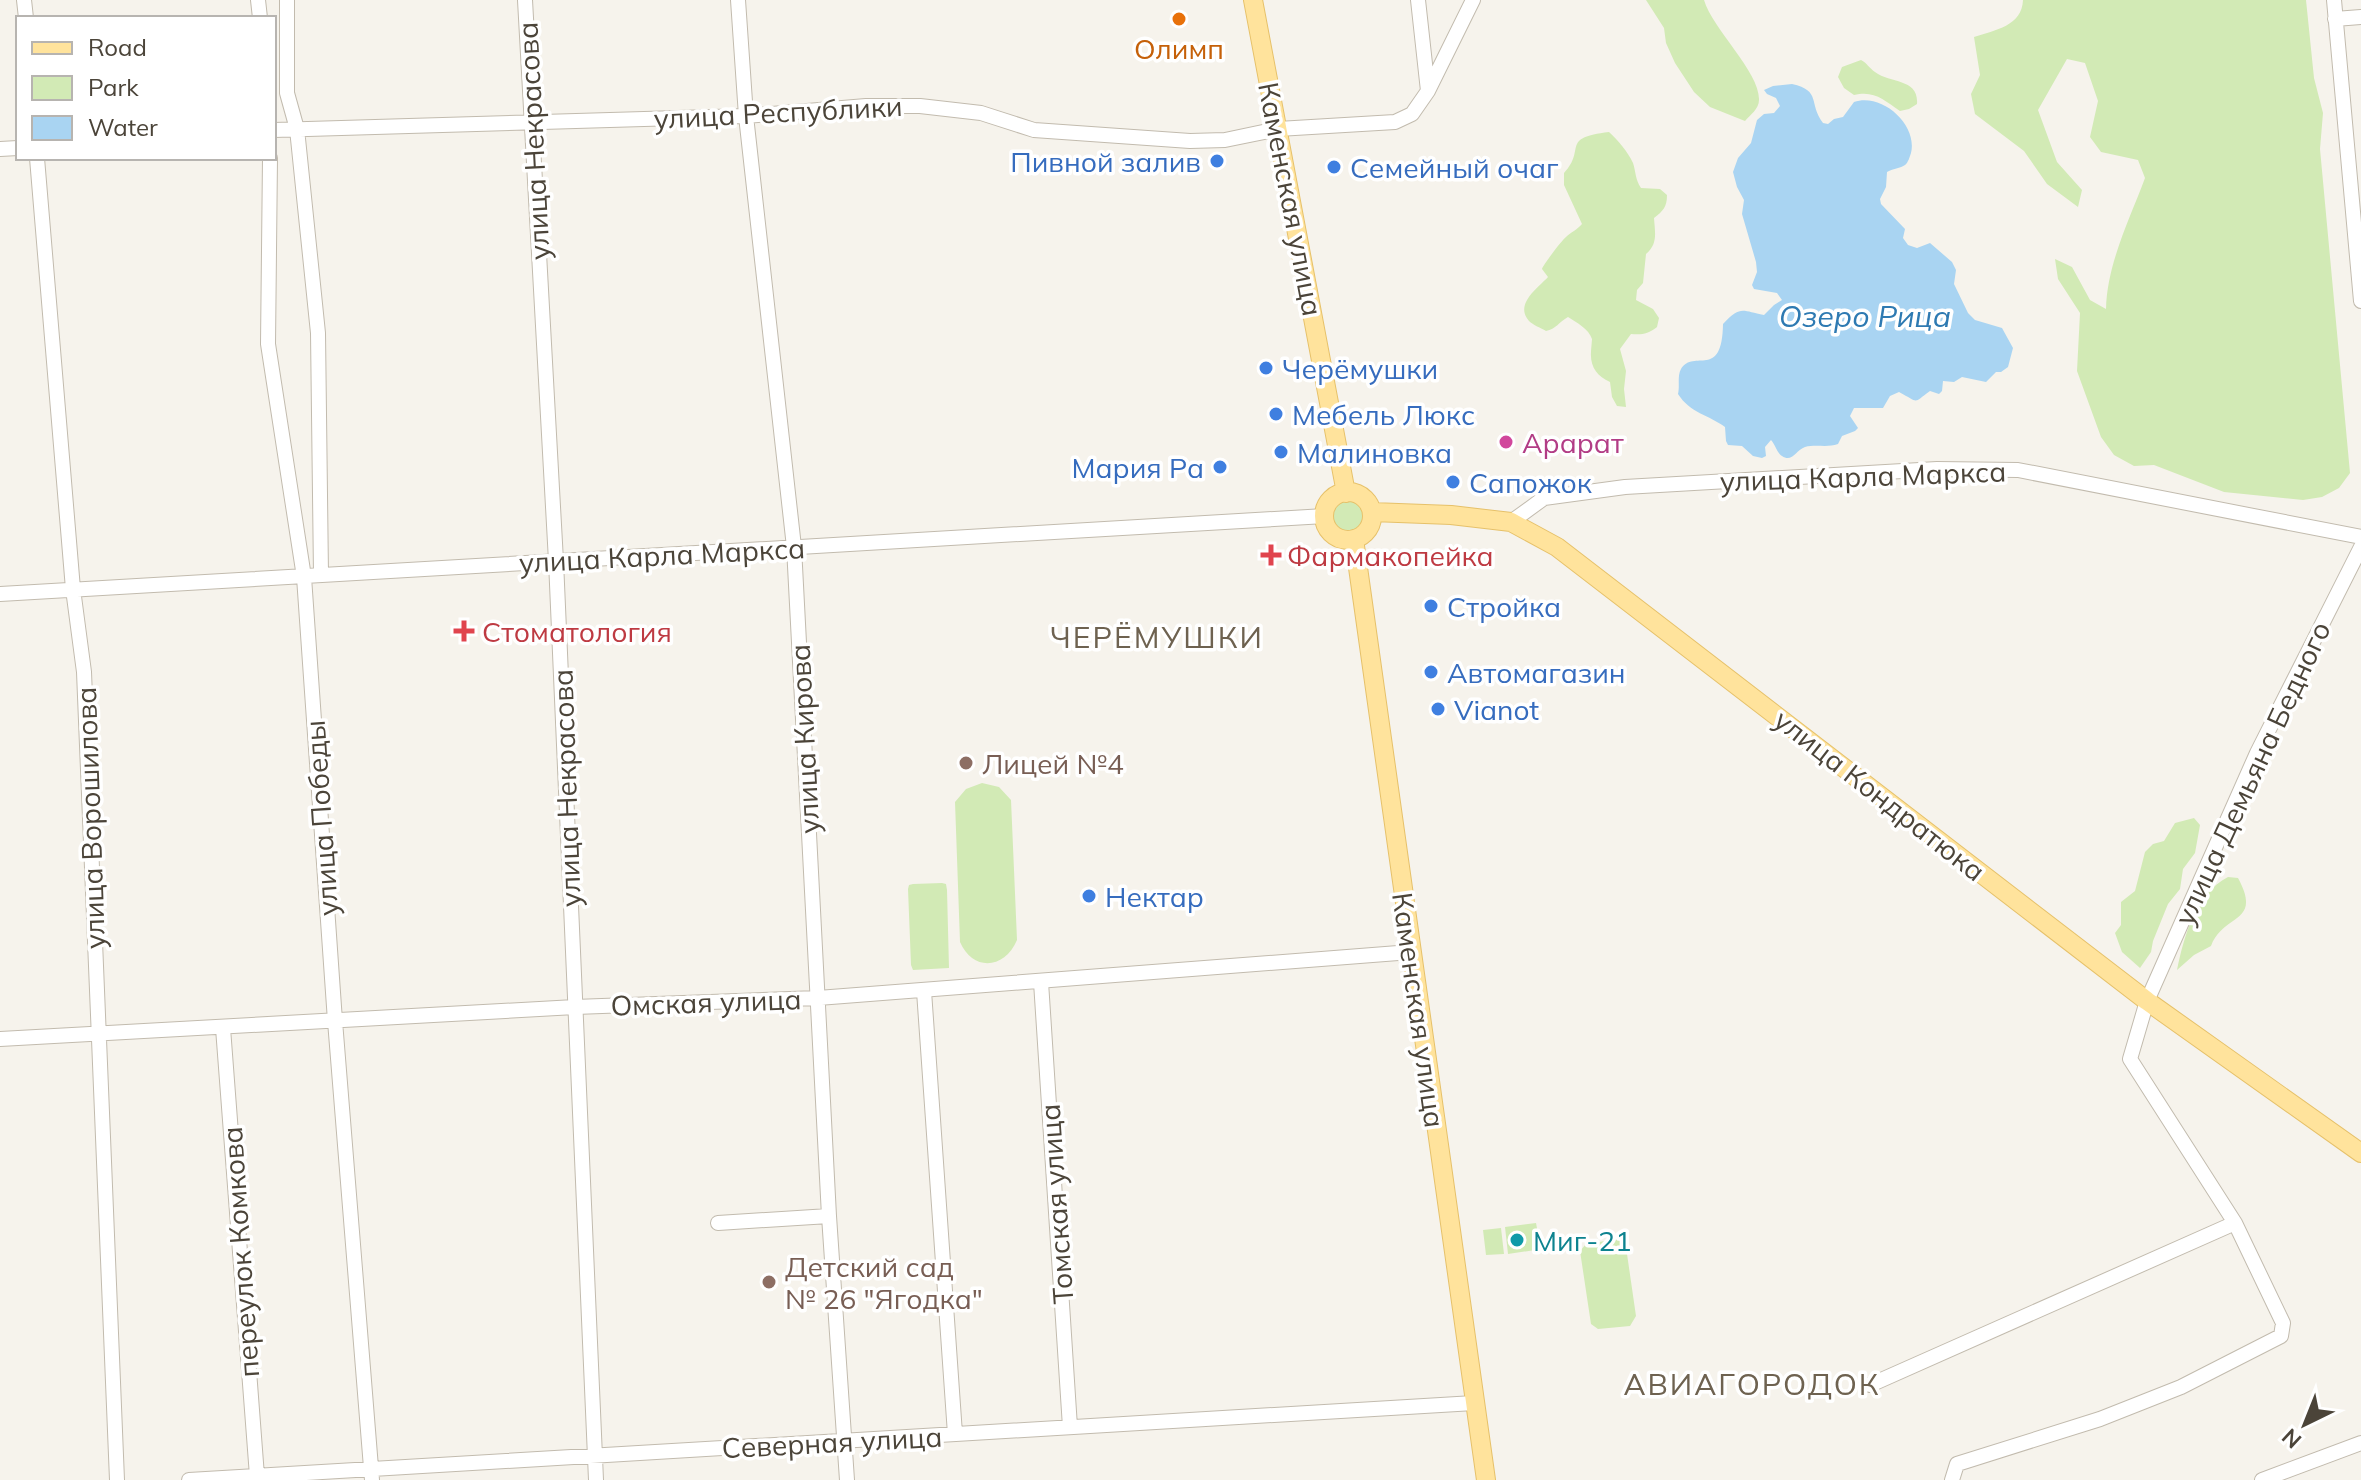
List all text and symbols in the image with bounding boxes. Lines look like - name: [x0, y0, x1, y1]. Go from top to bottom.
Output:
- marker: Олимп: [1170, 10, 1188, 28]
- legend: [16, 16, 276, 160]
- street label: улица Некрасова: [509, 21, 557, 261]
- place label: Олимп: [1134, 31, 1224, 66]
- text: Road: [88, 32, 147, 62]
- text: Park: [88, 72, 139, 102]
- street label: Каменская улица: [1251, 79, 1331, 319]
- street label: улица Республики: [653, 88, 903, 136]
- text: Water: [88, 112, 158, 142]
- place label: Пивной залив: [1010, 144, 1201, 179]
- place label: Семейный очаг: [1350, 150, 1559, 185]
- marker: Пивной залив: [1208, 152, 1226, 170]
- marker: Семейный очаг: [1325, 158, 1343, 176]
- water label: Озеро Рица: [1779, 297, 1951, 335]
- place label: Черёмушки: [1282, 351, 1438, 386]
- marker: Черёмушки: [1257, 359, 1275, 377]
- place label: Мебель Люкс: [1292, 397, 1475, 432]
- marker: Мебель Люкс: [1267, 405, 1285, 423]
- place label: Арарат: [1522, 425, 1624, 460]
- marker: Арарат: [1497, 433, 1515, 451]
- place label: Малиновка: [1297, 435, 1452, 470]
- marker: Малиновка: [1272, 443, 1290, 461]
- place label: Мария Ра: [1071, 450, 1204, 485]
- street label: улица Карла Маркса: [1719, 454, 2007, 498]
- marker: Мария Ра: [1211, 458, 1229, 476]
- place label: Сапожок: [1469, 465, 1593, 500]
- marker: Сапожок: [1444, 473, 1462, 491]
- street label: улица Карла Маркса: [518, 530, 806, 580]
- place label: Фармакопейка: [1287, 538, 1494, 573]
- marker: Фармакопейка: [1262, 546, 1280, 564]
- place label: Стройка: [1447, 589, 1561, 624]
- marker: Стройка: [1422, 597, 1440, 615]
- place label: Стоматология: [482, 614, 672, 649]
- street label: улица Демьяна Бедного: [2166, 616, 2338, 930]
- district label: ЧЕРЁМУШКИ: [1050, 618, 1264, 656]
- marker: Стоматология: [453, 620, 475, 642]
- street label: улица Кирова: [782, 643, 826, 835]
- place label: Автомагазин: [1447, 655, 1626, 690]
- marker: Автомагазин: [1422, 663, 1440, 681]
- street label: улица Некрасова: [544, 668, 588, 908]
- street label: улица Ворошилова: [68, 686, 112, 950]
- place label: Vianot: [1454, 692, 1539, 727]
- marker: Vianot: [1429, 700, 1447, 718]
- street label: улица Кондратюка: [1767, 702, 1993, 888]
- street label: улица Победы: [297, 719, 345, 917]
- place label: Лицей №4: [982, 746, 1124, 781]
- marker: Лицей №4: [957, 754, 975, 772]
- place label: Нектар: [1105, 879, 1204, 914]
- marker: Нектар: [1080, 887, 1098, 905]
- street label: Каменская улица: [1385, 890, 1453, 1130]
- street label: Омская улица: [610, 981, 802, 1023]
- street label: Томская улица: [1032, 1103, 1080, 1305]
- street label: переулок Комкова: [214, 1125, 266, 1379]
- place label: Миг-21: [1533, 1223, 1632, 1258]
- marker: Миг-21: [1508, 1231, 1526, 1249]
- place label: Детский сад № 26 "Ягодка": [785, 1249, 983, 1316]
- marker: Детский сад № 26 "Ягодка": [760, 1273, 778, 1291]
- district label: АВИАГОРОДОК: [1623, 1365, 1881, 1403]
- north arrow: [2265, 1384, 2345, 1464]
- street label: Северная улица: [721, 1419, 943, 1465]
- text: N: [2276, 1423, 2307, 1455]

